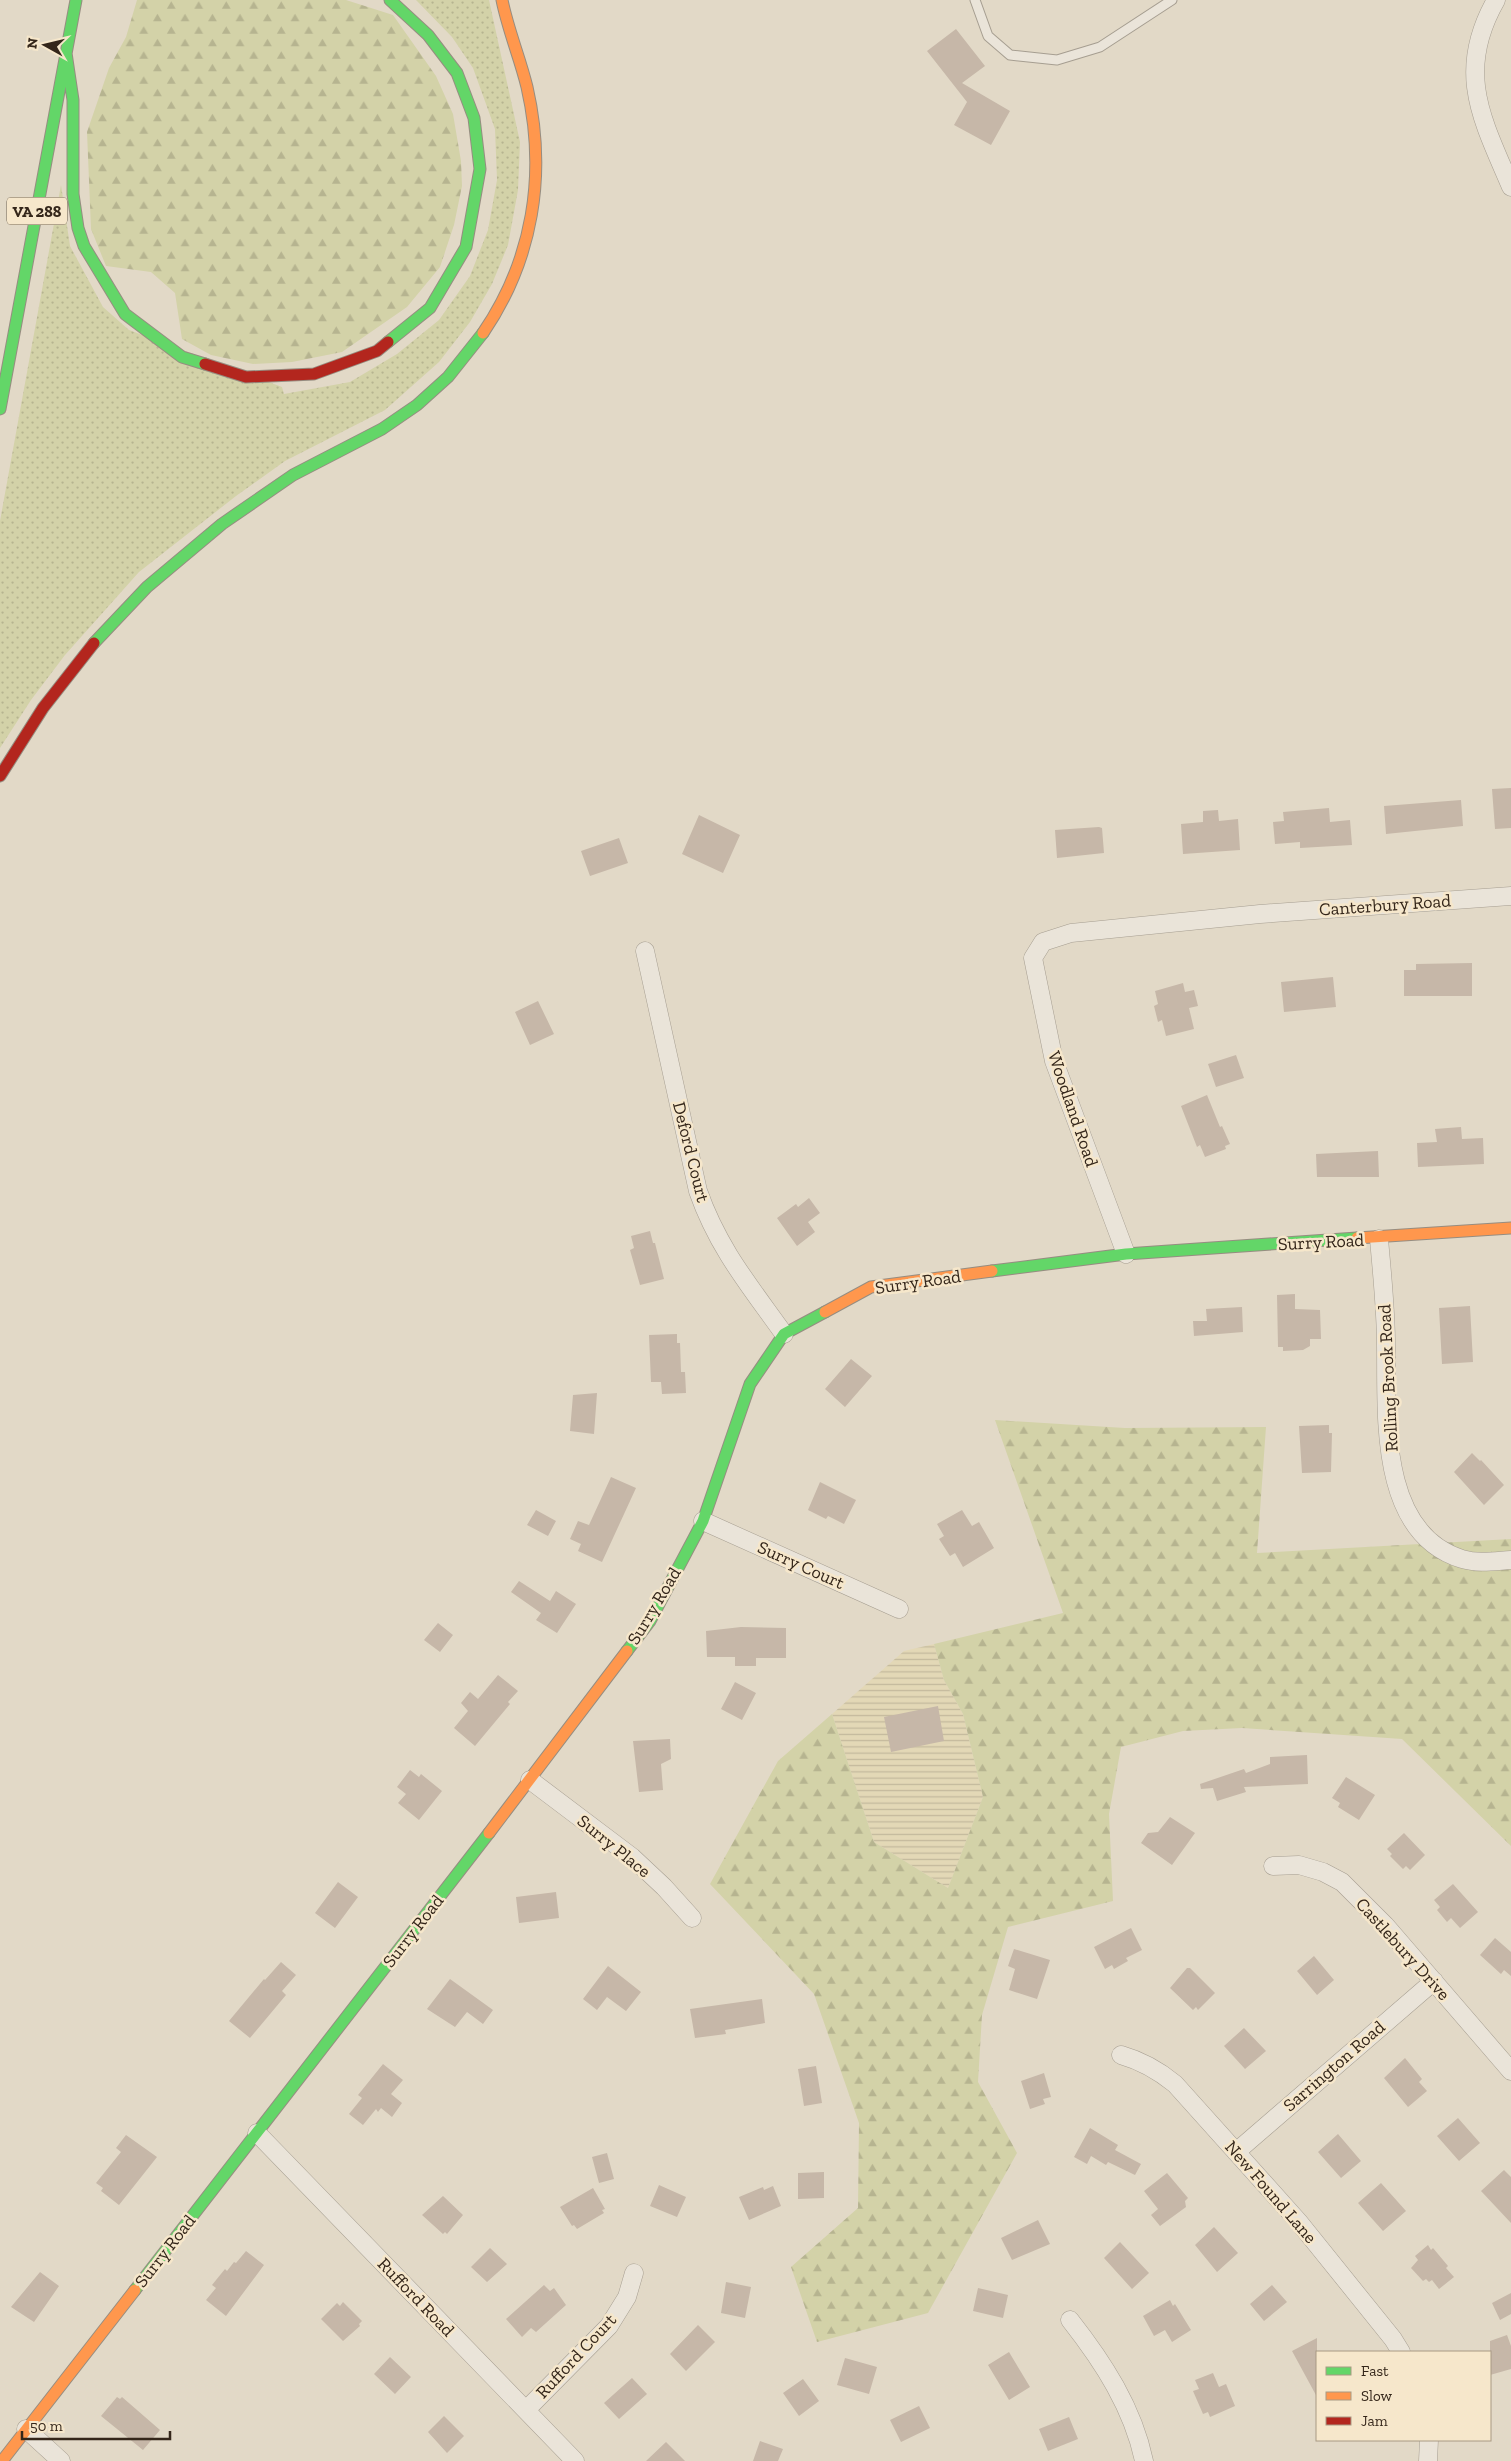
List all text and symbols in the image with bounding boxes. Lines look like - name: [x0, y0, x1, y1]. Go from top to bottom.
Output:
- north arrow: [20, 20, 70, 70]
- text: N: [23, 36, 42, 50]
- road number: VA 288: [7, 198, 67, 225]
- street label: Canterbury Road: [1318, 889, 1452, 921]
- street label: Woodland Road: [1043, 1048, 1103, 1170]
- street label: Deford Court: [668, 1099, 714, 1205]
- street label: Surry Road: [1277, 1229, 1365, 1255]
- street label: Surry Road: [874, 1265, 962, 1299]
- street label: Rolling Brook Road: [1373, 1303, 1403, 1453]
- street label: Surry Court: [754, 1536, 848, 1594]
- street label: Surry Road: [622, 1563, 686, 1649]
- street label: Surry Place: [573, 1810, 655, 1882]
- street label: Surry Road: [378, 1890, 448, 1972]
- street label: Castlebury Drive: [1351, 1893, 1455, 2005]
- street label: Sarrington Road: [1279, 2016, 1389, 2116]
- street label: New Found Lane: [1220, 2136, 1322, 2248]
- street label: Surry Road: [130, 2210, 200, 2292]
- street label: Rufford Road: [373, 2253, 459, 2341]
- street label: Rufford Court: [531, 2309, 621, 2403]
- legend: [1316, 2351, 1491, 2441]
- text: Fast: [1361, 2362, 1389, 2380]
- text: Slow: [1361, 2387, 1393, 2405]
- scale bar: [22, 2408, 170, 2440]
- text: Jam: [1361, 2412, 1388, 2430]
- text: 50 m: [30, 2417, 63, 2435]

